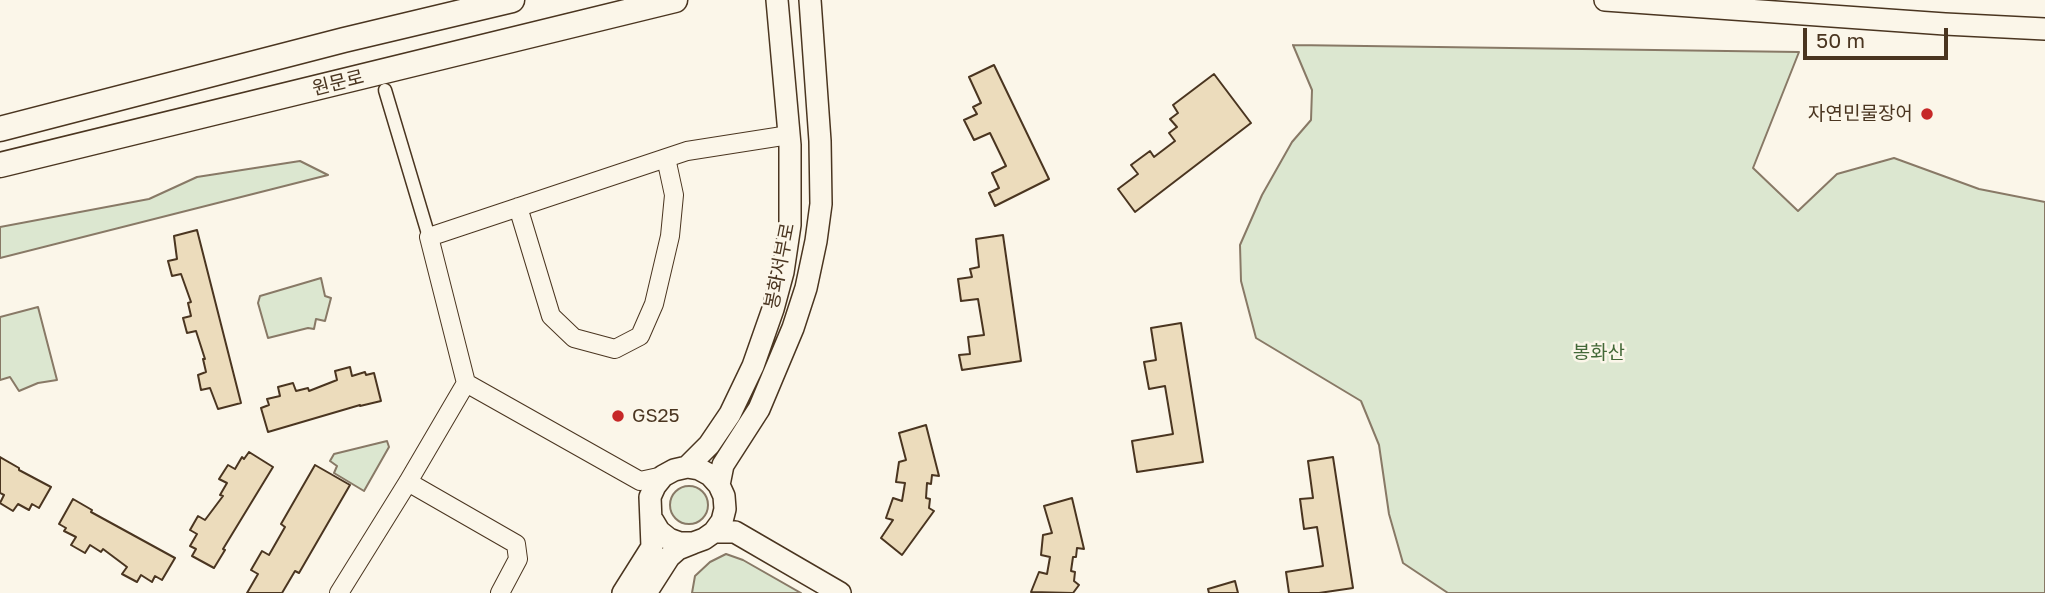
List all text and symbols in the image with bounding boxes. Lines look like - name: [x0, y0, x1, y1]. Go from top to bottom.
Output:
- scale bar: [1807, 14, 1952, 58]
- text: 50 m: [1816, 27, 1865, 53]
- street label: 원문로: [310, 66, 366, 100]
- place label: 자연민물장어: [1808, 103, 1913, 125]
- marker: 자연민물장어: [1919, 106, 1935, 122]
- street label: 봉화서부로: [760, 221, 800, 311]
- park label: 봉화산: [1573, 342, 1625, 364]
- place label: GS25: [632, 405, 680, 427]
- marker: GS25: [610, 408, 626, 424]

